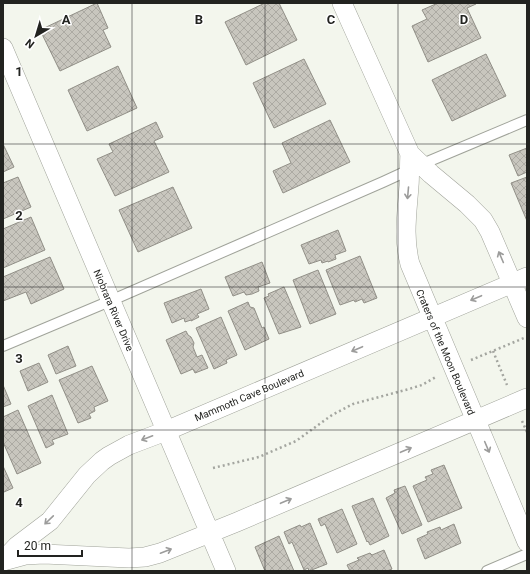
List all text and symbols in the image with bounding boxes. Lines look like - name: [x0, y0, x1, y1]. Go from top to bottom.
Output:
- text: A: [62, 12, 71, 27]
- text: B: [195, 12, 203, 27]
- text: C: [327, 12, 336, 27]
- text: D: [460, 12, 468, 27]
- north arrow: [16, 16, 56, 56]
- text: N: [23, 36, 37, 51]
- text: 1: [15, 64, 23, 79]
- one-way arrow: [405, 186, 412, 199]
- text: 2: [15, 208, 23, 223]
- one-way arrow: [496, 251, 504, 263]
- street label: Niobrara River Drive: [91, 268, 136, 353]
- street label: Craters of the Moon Boulevard: [414, 288, 477, 417]
- one-way arrow: [471, 295, 483, 303]
- one-way arrow: [351, 346, 363, 354]
- text: 3: [15, 351, 23, 366]
- street label: Mammoth Cave Boulevard: [193, 367, 305, 423]
- one-way arrow: [141, 435, 153, 443]
- one-way arrow: [484, 441, 491, 453]
- one-way arrow: [400, 446, 412, 453]
- text: 4: [15, 495, 23, 510]
- one-way arrow: [280, 497, 292, 504]
- one-way arrow: [44, 515, 54, 525]
- scale bar: [18, 532, 82, 558]
- text: 20 m: [24, 539, 51, 553]
- one-way arrow: [160, 546, 172, 554]

